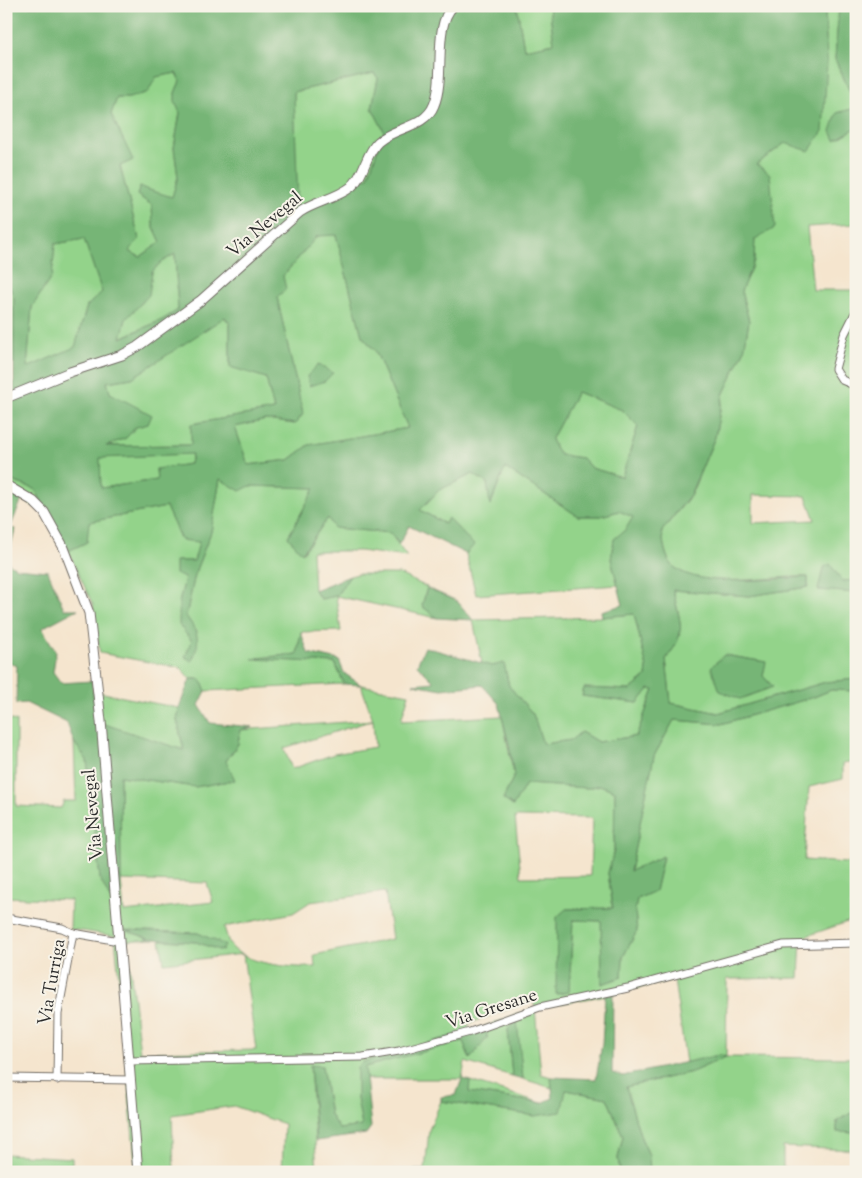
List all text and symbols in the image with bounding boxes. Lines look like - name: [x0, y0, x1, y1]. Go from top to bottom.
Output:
- street label: Via Nevegal: [222, 186, 309, 265]
- street label: Via Nevegal: [77, 768, 111, 862]
- street label: Via Turriga: [33, 937, 73, 1028]
- street label: Via Gresane: [443, 983, 541, 1037]

